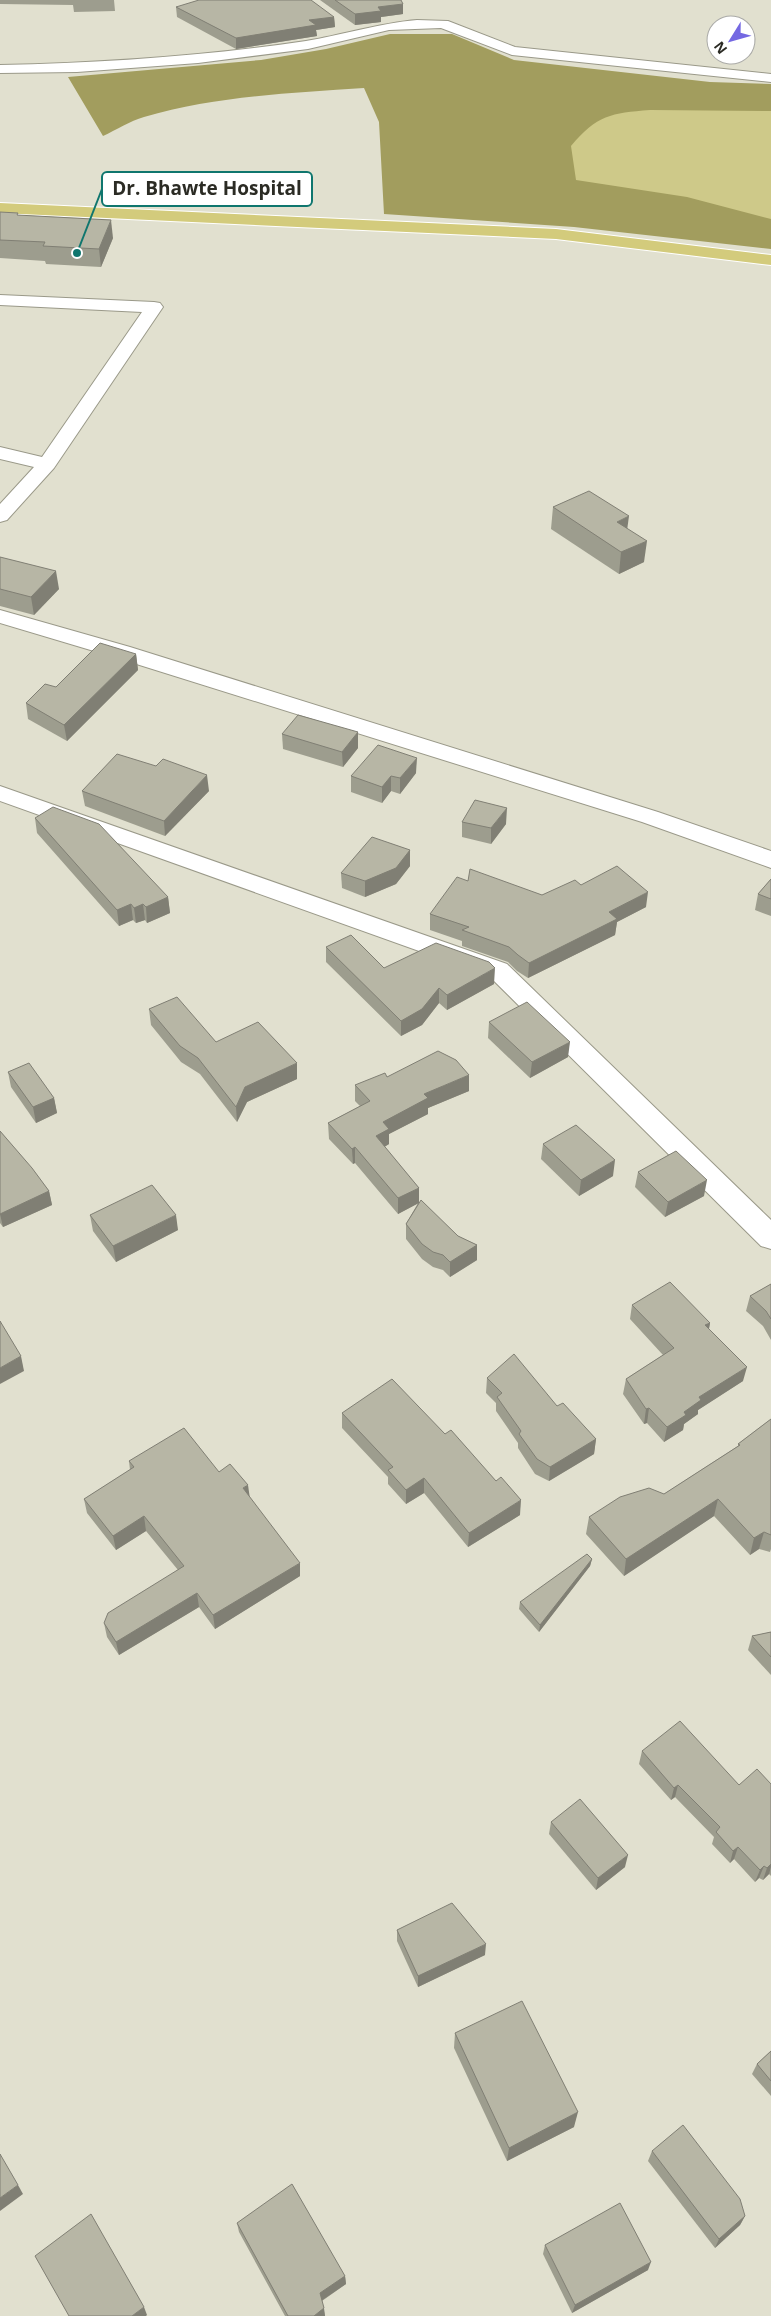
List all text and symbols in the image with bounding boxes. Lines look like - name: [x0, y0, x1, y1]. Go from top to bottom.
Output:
- north arrow: [706, 15, 756, 65]
- text: N: [709, 38, 731, 58]
- callout: Dr. Bhawte Hospital: [102, 172, 312, 206]
- text: Dr. Bhawte Hospital: [112, 175, 302, 201]

